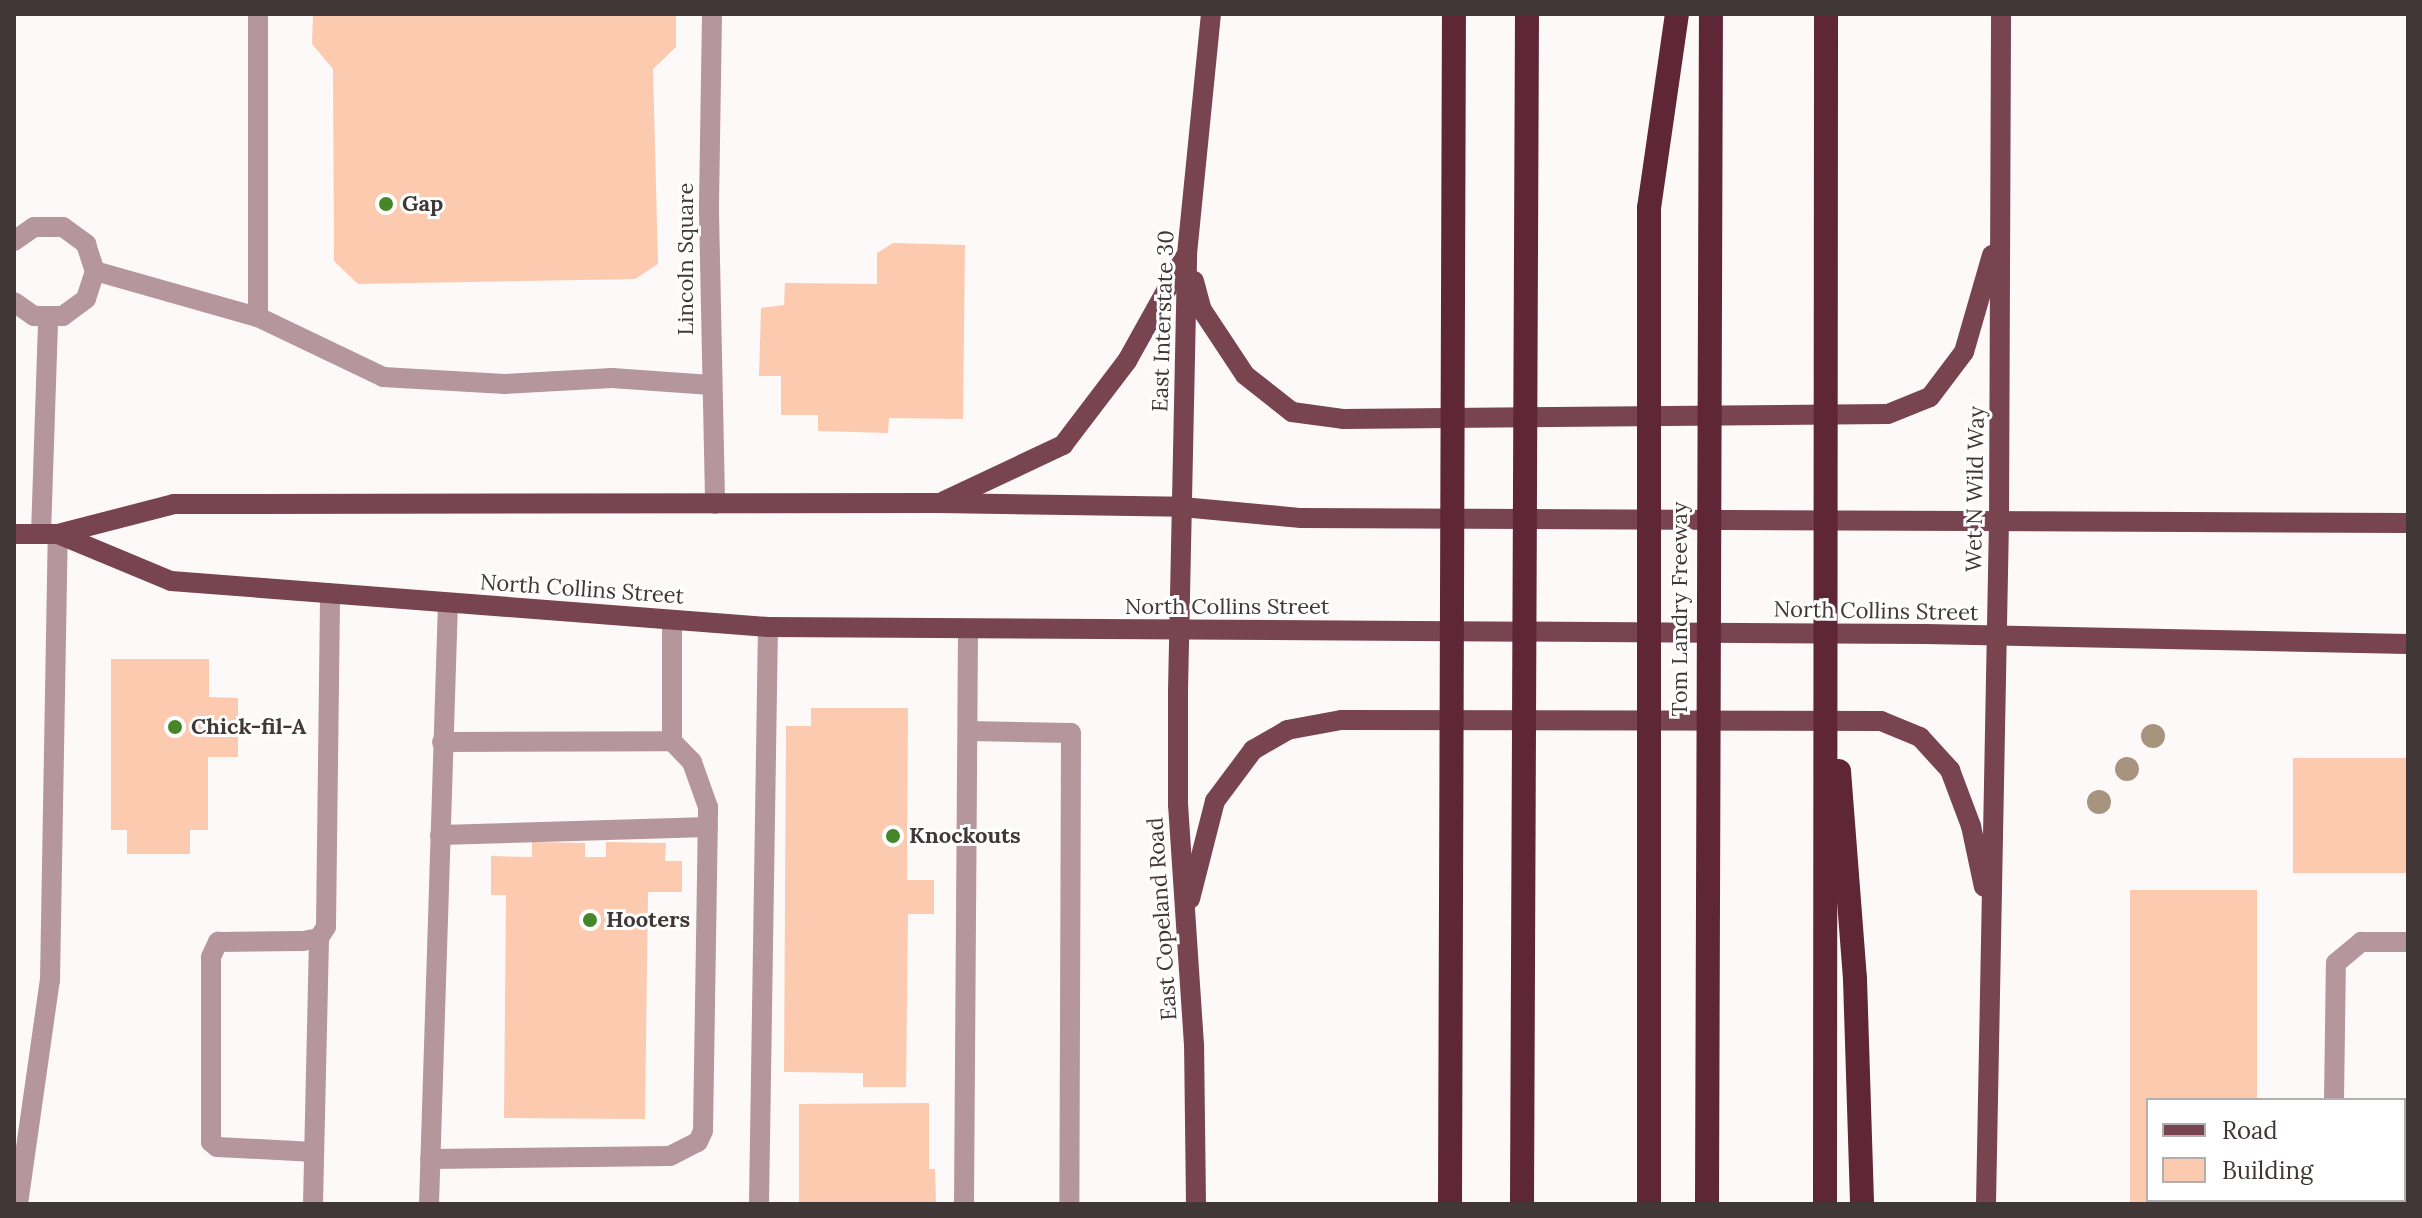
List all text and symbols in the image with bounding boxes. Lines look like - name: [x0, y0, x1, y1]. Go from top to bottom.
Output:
- street label: Lincoln Square: [673, 183, 699, 335]
- place label: Gap: [402, 191, 443, 217]
- marker: Gap: [377, 195, 395, 213]
- street label: East Interstate 30: [1147, 230, 1179, 412]
- street label: Wet N Wild Way: [1960, 406, 1990, 572]
- street label: Tom Landry Freeway: [1667, 502, 1693, 716]
- street label: North Collins Street: [479, 569, 685, 609]
- street label: North Collins Street: [1125, 594, 1329, 620]
- street label: North Collins Street: [1773, 596, 1979, 626]
- place label: Chick-fil-A: [191, 714, 307, 740]
- marker: Chick-fil-A: [166, 718, 184, 736]
- street label: East Copeland Road: [1142, 817, 1182, 1021]
- place label: Knockouts: [909, 823, 1021, 849]
- marker: Knockouts: [884, 827, 902, 845]
- place label: Hooters: [606, 907, 690, 933]
- marker: Hooters: [581, 911, 599, 929]
- legend: [2146, 1098, 2406, 1202]
- text: Road: [2222, 1115, 2278, 1146]
- text: Building: [2222, 1155, 2313, 1186]

